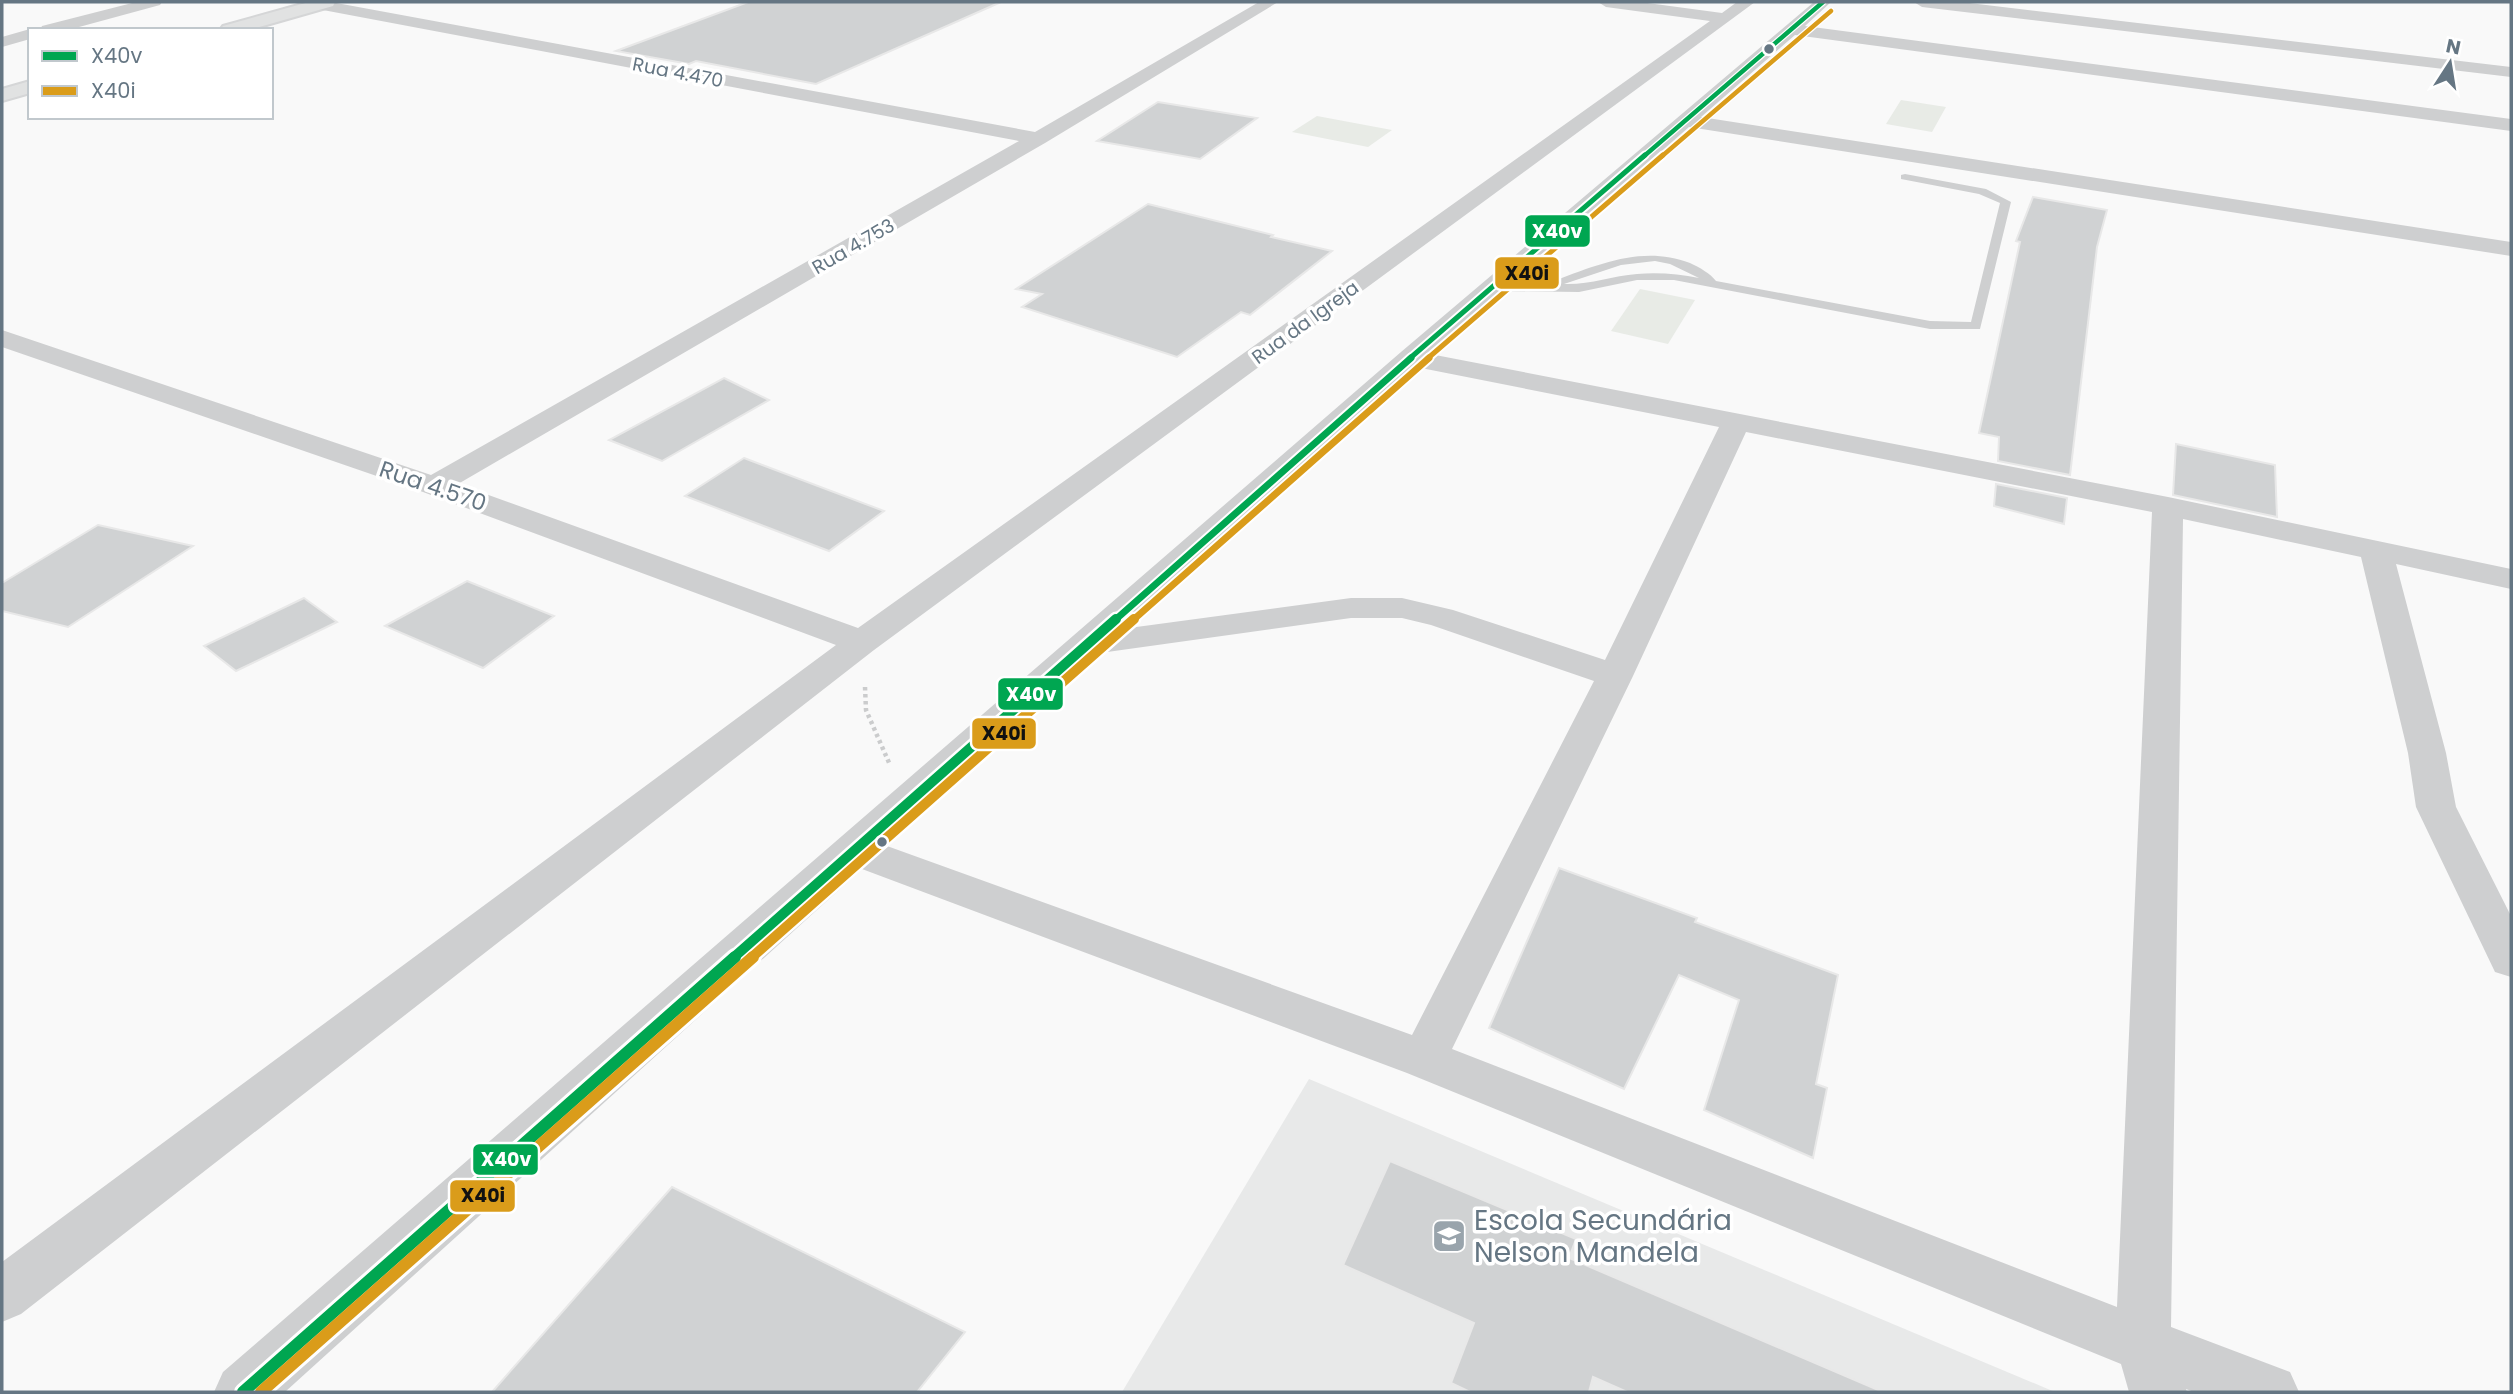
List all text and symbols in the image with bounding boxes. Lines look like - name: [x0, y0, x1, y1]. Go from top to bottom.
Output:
- legend: [28, 28, 273, 119]
- north arrow: [2415, 28, 2485, 98]
- text: N: [2444, 32, 2463, 62]
- text: X40v: [91, 41, 142, 70]
- unlabelled marker: [1762, 42, 1776, 56]
- street label: Rua 4.470: [630, 50, 726, 95]
- text: X40i: [91, 76, 136, 105]
- street label: Rua 4.753: [807, 212, 899, 281]
- line badge: X40v: [1524, 214, 1591, 248]
- text: X40v: [1532, 218, 1582, 245]
- line badge: X40i: [1494, 256, 1560, 290]
- text: X40i: [1505, 260, 1549, 287]
- street label: Rua da Igreja: [1246, 274, 1364, 370]
- street label: Rua 4.570: [375, 453, 491, 519]
- line badge: X40v: [997, 677, 1064, 711]
- text: X40v: [1006, 681, 1056, 708]
- line badge: X40i: [971, 717, 1037, 750]
- text: X40i: [982, 720, 1026, 747]
- unlabelled marker: [875, 835, 889, 849]
- line badge: X40v: [472, 1143, 539, 1176]
- text: X40v: [481, 1146, 531, 1173]
- line badge: X40i: [449, 1179, 516, 1213]
- text: X40i: [461, 1182, 505, 1209]
- place label: Escola Secundária Nelson Mandela: [1474, 1201, 1732, 1272]
- school or university icon: Escola Secundária Nelson Mandela: [1430, 1217, 1468, 1255]

